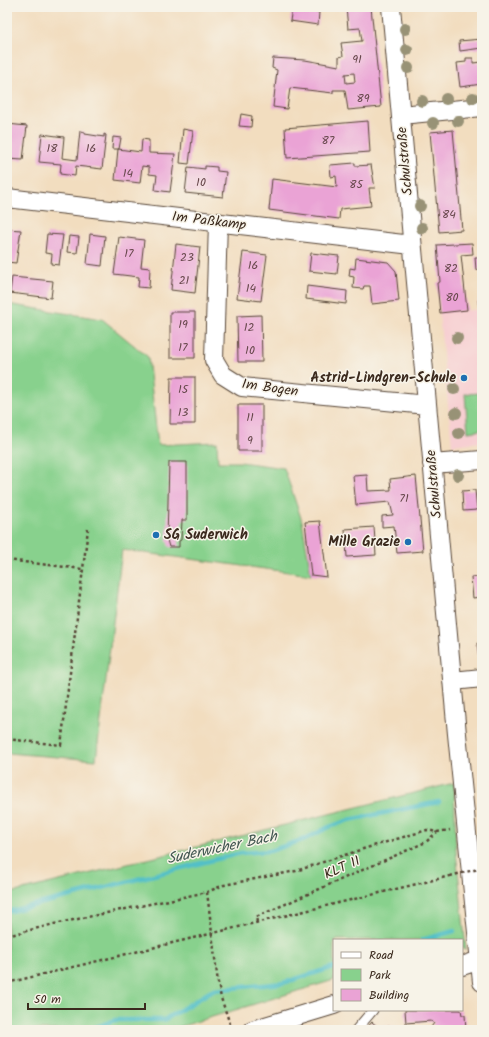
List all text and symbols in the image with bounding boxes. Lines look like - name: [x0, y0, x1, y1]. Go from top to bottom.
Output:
- house number: 91: [352, 50, 362, 69]
- house number: 89: [356, 89, 370, 108]
- street label: Schulstraße: [391, 125, 419, 196]
- house number: 87: [322, 131, 335, 150]
- house number: 18: [47, 139, 58, 158]
- house number: 16: [86, 139, 96, 158]
- house number: 14: [123, 164, 134, 183]
- house number: 10: [196, 173, 206, 192]
- house number: 85: [349, 175, 364, 194]
- house number: 84: [442, 205, 456, 224]
- street label: Im Paßkamp: [171, 206, 248, 236]
- house number: 17: [124, 244, 134, 263]
- house number: 23: [180, 248, 194, 267]
- house number: 16: [248, 256, 258, 275]
- house number: 82: [444, 259, 458, 278]
- house number: 21: [179, 271, 190, 290]
- house number: 14: [246, 279, 257, 298]
- house number: 80: [445, 288, 459, 307]
- house number: 19: [178, 315, 188, 334]
- house number: 12: [244, 318, 254, 337]
- house number: 17: [178, 338, 188, 357]
- house number: 10: [245, 341, 255, 360]
- place label: Astrid-Lindgren-Schule: [310, 367, 456, 389]
- street label: Im Bogen: [240, 373, 300, 403]
- marker: Astrid-Lindgren-Schule: [459, 373, 469, 383]
- house number: 15: [178, 380, 190, 399]
- house number: 13: [178, 403, 188, 422]
- house number: 11: [246, 408, 254, 427]
- house number: 9: [247, 431, 253, 450]
- street label: Schulstraße: [420, 448, 448, 519]
- house number: 71: [399, 489, 409, 508]
- place label: SG Suderwich: [164, 524, 248, 546]
- marker: SG Suderwich: [151, 530, 161, 540]
- place label: Mille Grazie: [328, 531, 400, 553]
- marker: Mille Grazie: [403, 537, 413, 547]
- water label: Suderwicher Bach: [165, 824, 281, 871]
- street label: KLT II: [320, 850, 364, 886]
- legend: [333, 939, 463, 1011]
- text: Road: [369, 946, 394, 965]
- text: Park: [369, 966, 391, 985]
- scale bar: [28, 985, 145, 1011]
- text: Building: [369, 986, 409, 1005]
- text: 50 m: [34, 990, 61, 1009]

